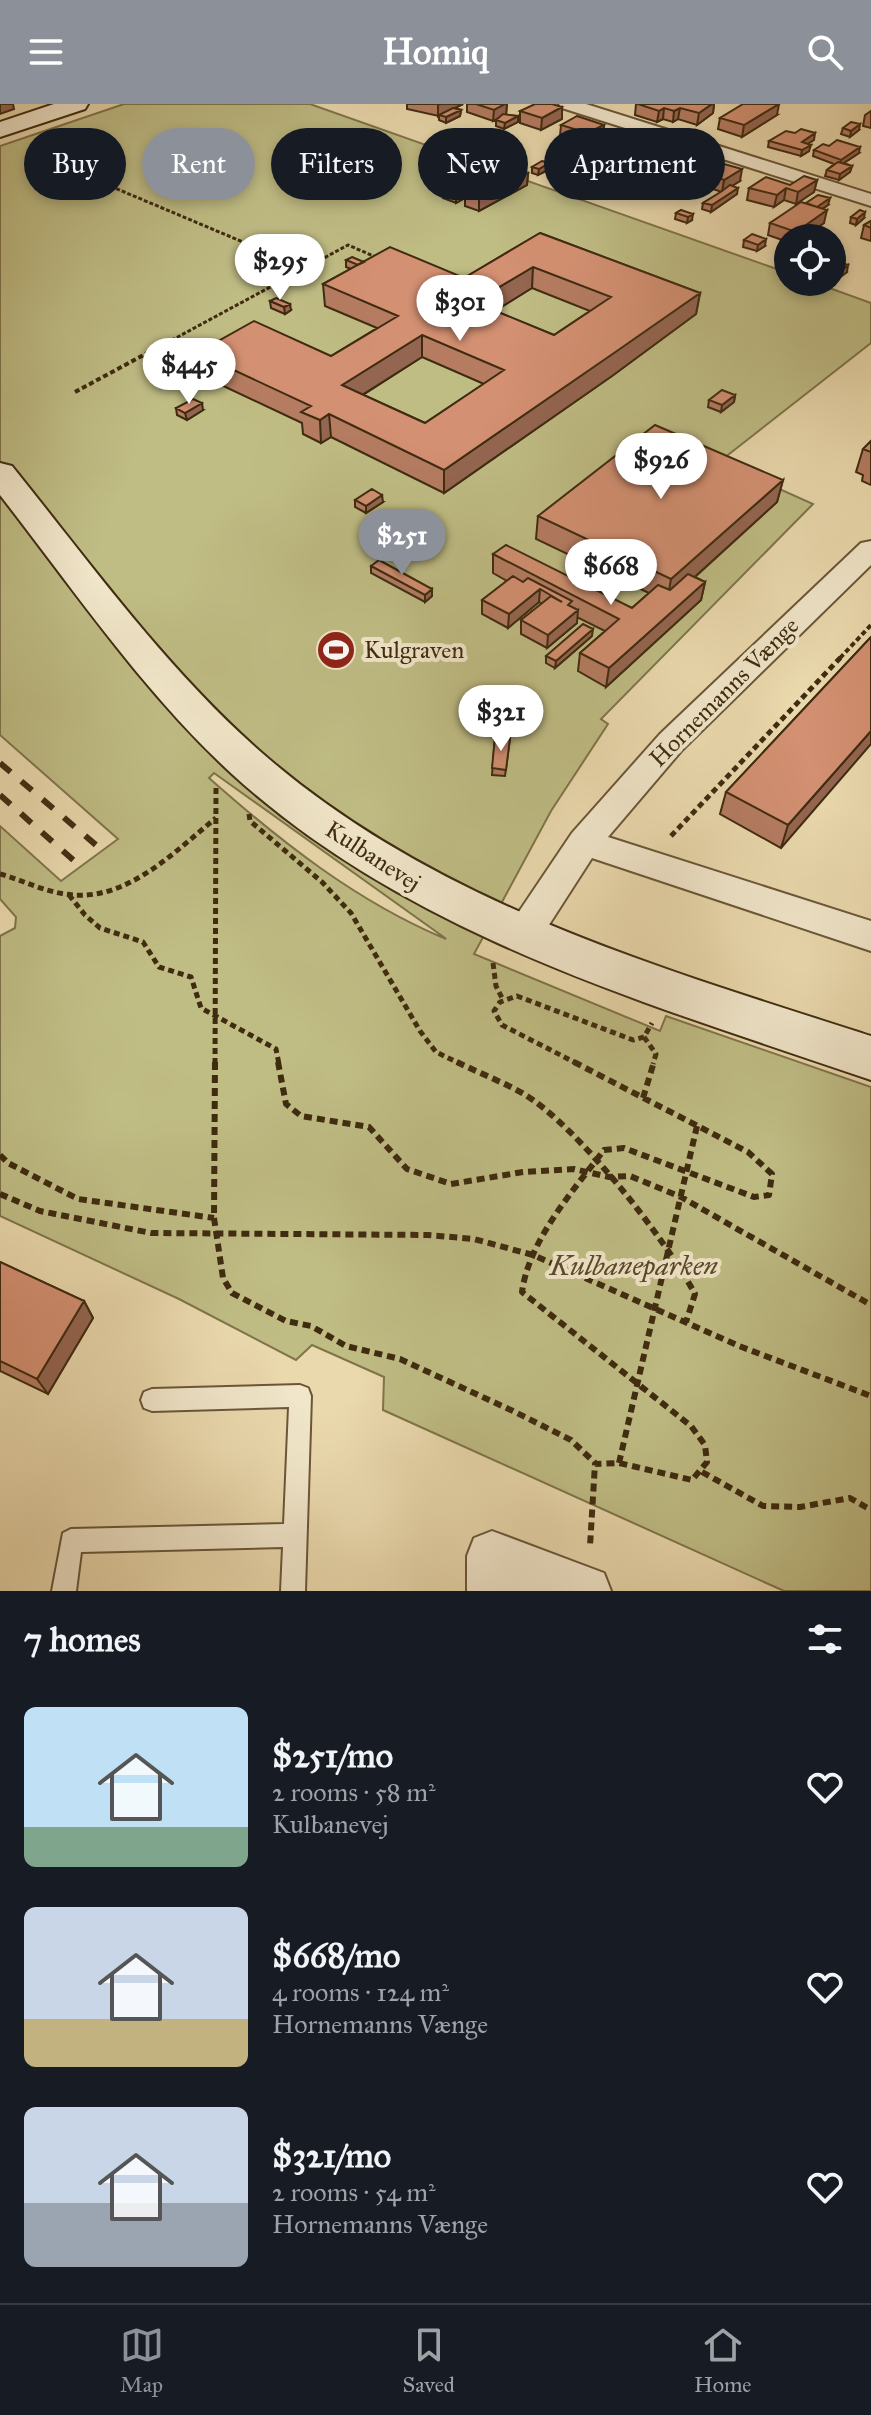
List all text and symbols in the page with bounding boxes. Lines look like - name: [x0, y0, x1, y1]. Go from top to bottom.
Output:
- icon: menu: [24, 30, 68, 74]
- text: Homiq: [382, 30, 489, 74]
- icon: search: [803, 30, 847, 74]
- chip: Buy: [24, 128, 126, 200]
- chip: Rent: [142, 128, 255, 200]
- chip: Filters: [271, 128, 402, 200]
- chip: New: [418, 128, 528, 200]
- chip: Apartment: [544, 128, 725, 200]
- map controls: [774, 224, 846, 296]
- button: locate: [774, 224, 846, 296]
- pin: $295: [233, 234, 327, 302]
- text: $295: [253, 244, 307, 276]
- pin: $301: [413, 275, 507, 343]
- text: $301: [434, 285, 486, 317]
- pin: $445: [142, 338, 236, 406]
- text: $445: [161, 348, 217, 380]
- pin: $926: [614, 433, 708, 501]
- text: $926: [633, 443, 689, 475]
- pin: $251: [355, 509, 449, 577]
- text: $251: [377, 519, 427, 551]
- pin: $668: [564, 539, 658, 607]
- text: $668: [583, 549, 639, 581]
- street label: Hornemanns Vænge: [643, 611, 805, 773]
- sports icon: Kulgraven: [315, 629, 357, 671]
- place label: Kulgraven: [364, 635, 464, 665]
- pin: $321: [454, 685, 548, 753]
- text: $321: [476, 695, 526, 727]
- street label: Kulbanevej: [320, 814, 426, 898]
- park label: Kulbaneparken: [548, 1248, 718, 1283]
- icon: filters: [803, 1617, 847, 1661]
- text: 7 homes: [24, 1619, 141, 1660]
- text: $251/mo: [272, 1735, 393, 1776]
- icon: home: [88, 1739, 184, 1835]
- icon: heart: [803, 1765, 847, 1809]
- text: 2 rooms · 58 m²: [272, 1776, 436, 1808]
- text: Kulbanevej: [272, 1808, 389, 1840]
- text: $668/mo: [272, 1935, 400, 1976]
- icon: home: [88, 1939, 184, 2035]
- icon: heart: [803, 1965, 847, 2009]
- text: 4 rooms · 124 m²: [272, 1976, 449, 2008]
- text: Hornemanns Vænge: [272, 2008, 488, 2040]
- text: $321/mo: [272, 2135, 391, 2176]
- icon: home: [88, 2139, 184, 2235]
- icon: heart: [803, 2165, 847, 2209]
- text: 2 rooms · 54 m²: [272, 2176, 436, 2208]
- text: Hornemanns Vænge: [272, 2208, 488, 2240]
- tab: Map: [120, 2323, 164, 2398]
- tab: Saved: [403, 2323, 455, 2398]
- tab: Home: [694, 2323, 751, 2398]

